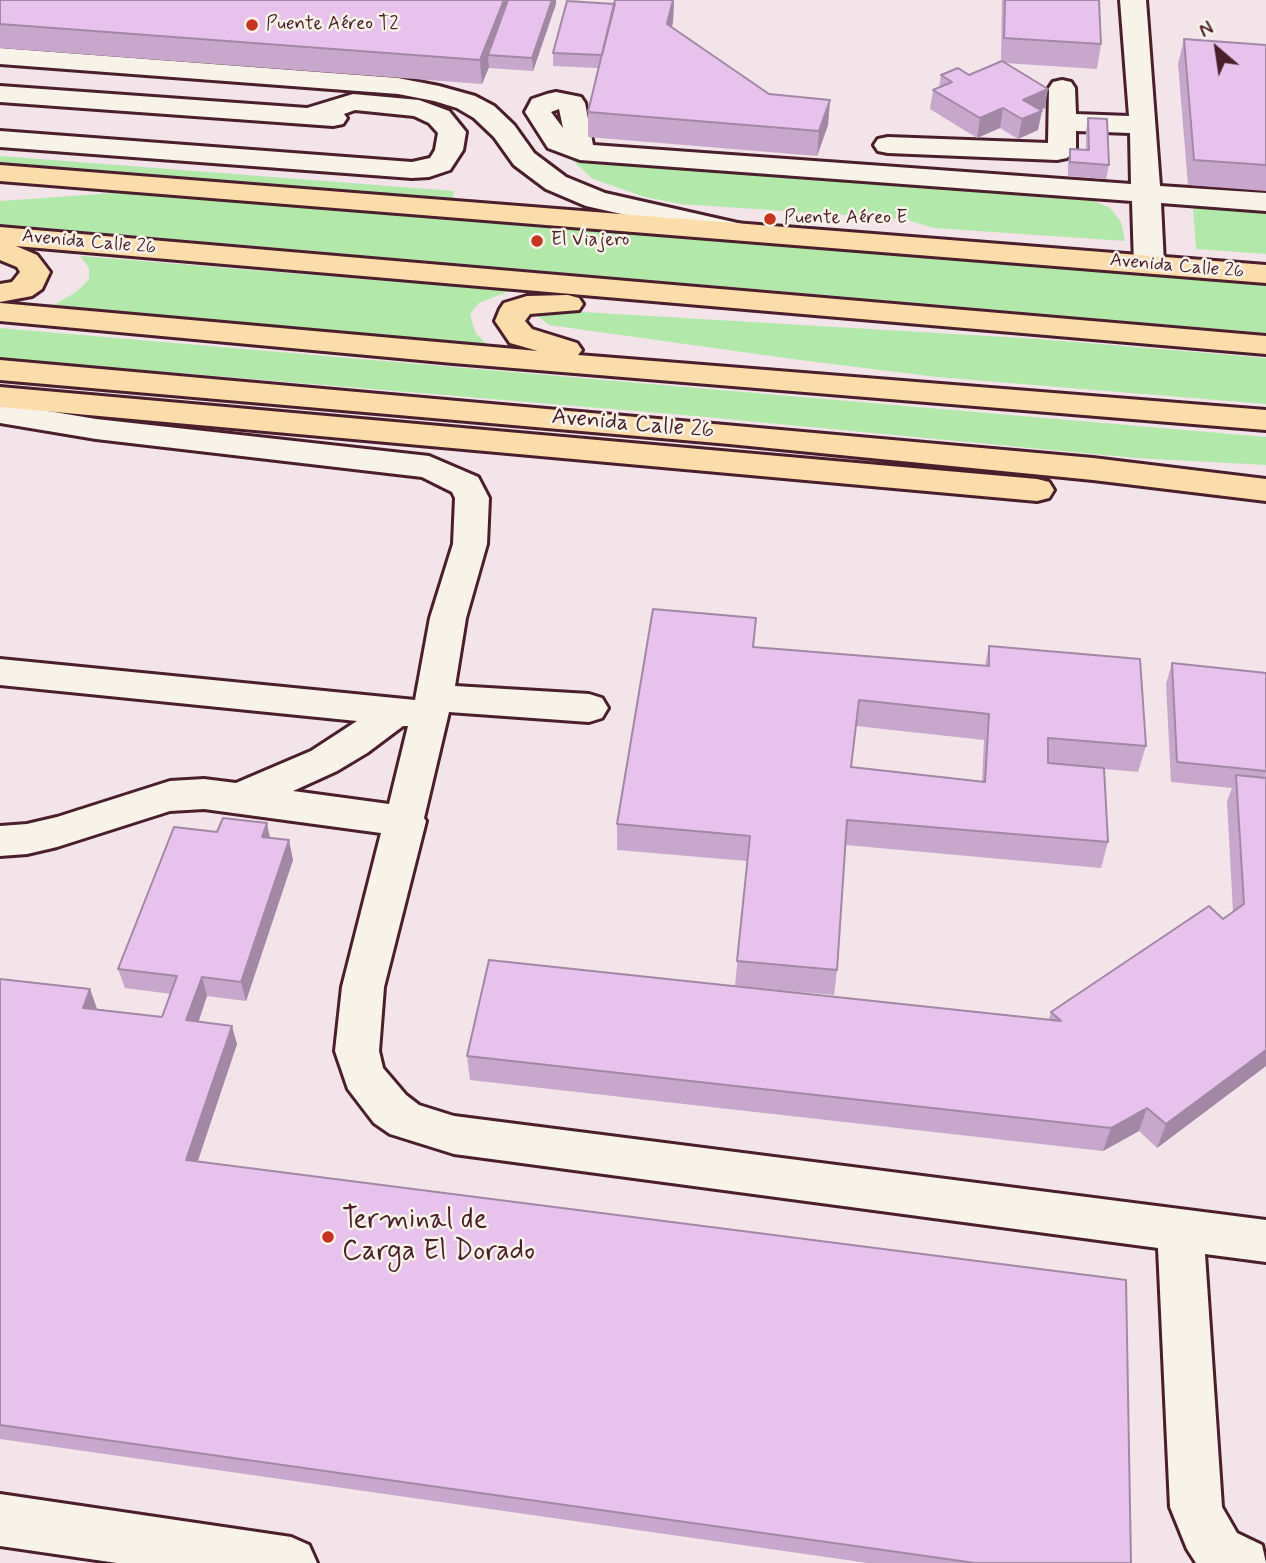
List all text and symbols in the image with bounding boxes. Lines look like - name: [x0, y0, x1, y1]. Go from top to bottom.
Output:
- place label: Puente Aéreo T2: [266, 14, 399, 36]
- north arrow: [1182, 14, 1252, 84]
- text: N: [1195, 16, 1218, 44]
- marker: Puente Aéreo T2: [244, 17, 260, 33]
- place label: Puente Aéreo E: [784, 208, 907, 230]
- marker: Puente Aéreo E: [762, 211, 778, 227]
- street label: Avenida Calle 26: [21, 226, 157, 260]
- place label: El Viajero: [551, 230, 629, 252]
- marker: El Viajero: [529, 233, 545, 249]
- street label: Avenida Calle 26: [1109, 250, 1245, 284]
- street label: Avenida Calle 26: [551, 404, 715, 446]
- place label: Terminal de Carga El Dorado: [342, 1204, 535, 1270]
- marker: Terminal de Carga El Dorado: [320, 1229, 336, 1245]

